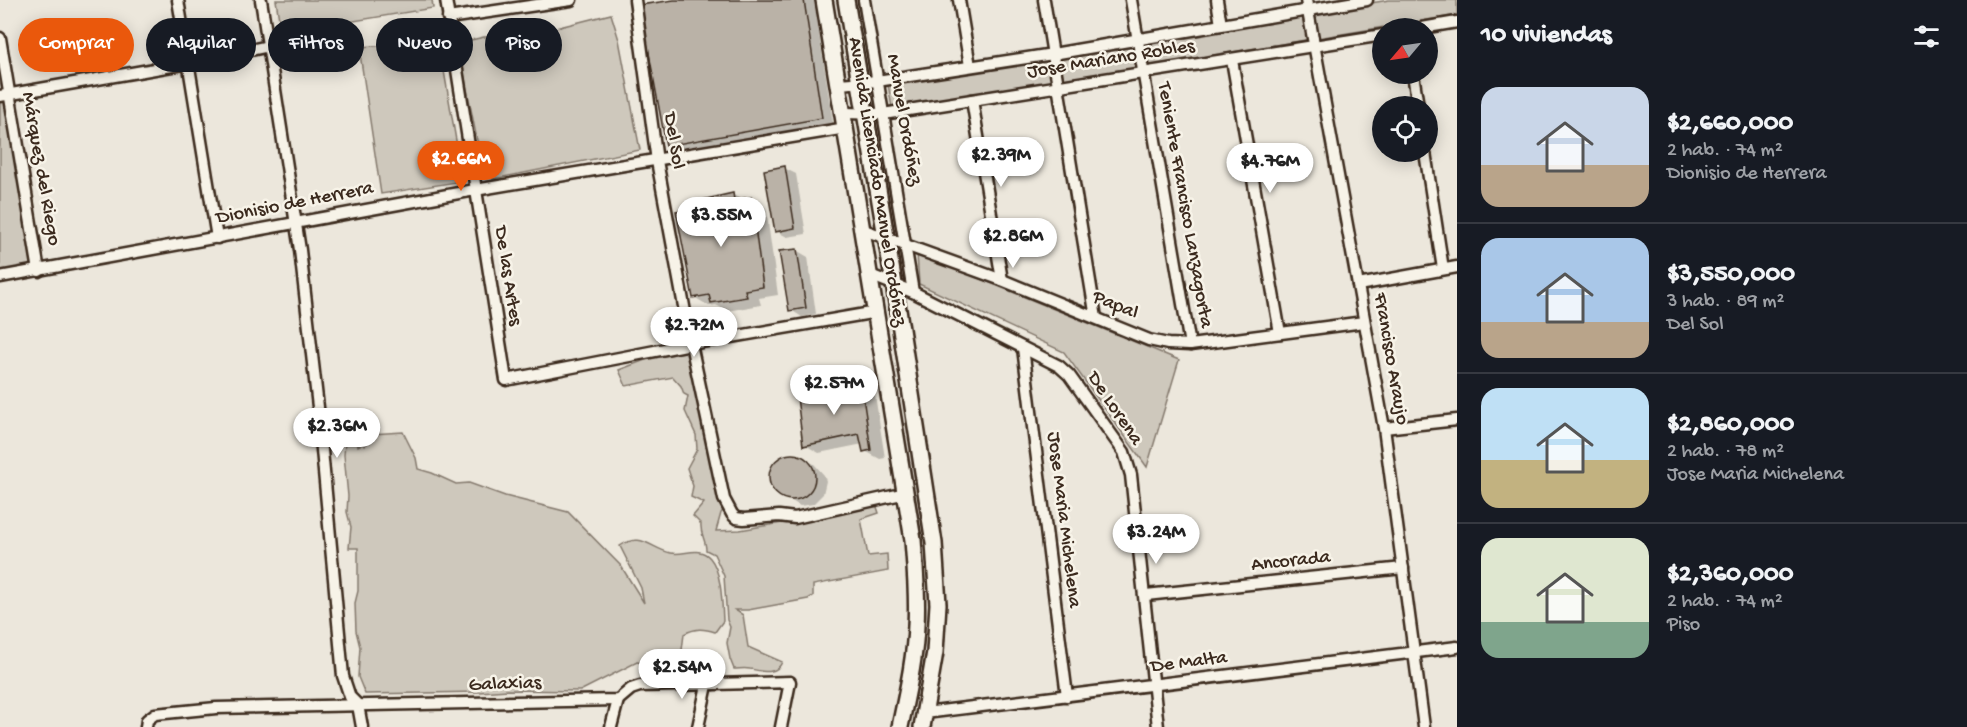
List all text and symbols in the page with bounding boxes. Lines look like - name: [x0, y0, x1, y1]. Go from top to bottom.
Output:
- chip: Comprar: [18, 18, 134, 72]
- chip: Alquilar: [146, 18, 256, 72]
- chip: Filtros: [268, 18, 364, 72]
- chip: Nuevo: [376, 18, 473, 72]
- chip: Piso: [485, 18, 562, 72]
- north arrow: [1372, 18, 1438, 84]
- map controls: [1372, 18, 1438, 162]
- icon: filters: [1910, 20, 1943, 53]
- text: 10 viviendas: [1481, 21, 1612, 52]
- street label: Jose Mariano Robles: [1026, 35, 1197, 85]
- street label: Avenida Licenciado Manuel Ordóñez: [842, 36, 910, 330]
- street label: Manuel Ordóñez: [880, 52, 926, 189]
- street label: Teniente Francisco Lanzagorta: [1151, 79, 1217, 331]
- street label: Márquez del Riego: [15, 90, 65, 248]
- button: locate: [1372, 96, 1438, 162]
- street label: Del Sol: [657, 109, 689, 171]
- text: $2,660,000: [1667, 109, 1793, 140]
- icon: home: [1529, 111, 1601, 183]
- pin: $2.39M: [952, 137, 1050, 188]
- text: 2 hab. · 74 m²: [1667, 140, 1783, 163]
- pin: $2.66M: [412, 141, 510, 192]
- pin: $4.76M: [1221, 143, 1319, 194]
- text: $2.39M: [971, 145, 1031, 168]
- text: $2.66M: [431, 149, 491, 172]
- text: $4.76M: [1240, 151, 1300, 174]
- text: Dionisio de Herrera: [1667, 163, 1827, 186]
- street label: Dionisio de Herrera: [213, 177, 376, 231]
- pin: $3.55M: [672, 197, 770, 248]
- text: $3.55M: [691, 205, 751, 228]
- pin: $2.86M: [964, 218, 1062, 269]
- street label: De las Artes: [487, 223, 526, 328]
- text: $2.86M: [983, 226, 1043, 249]
- text: $3,550,000: [1667, 260, 1795, 291]
- icon: home: [1529, 262, 1601, 334]
- street label: Papal: [1088, 286, 1141, 326]
- street label: Francisco Araujo: [1367, 290, 1413, 427]
- text: 3 hab. · 89 m²: [1667, 291, 1784, 314]
- pin: $2.72M: [645, 307, 743, 358]
- text: Del Sol: [1667, 314, 1724, 337]
- text: $2.72M: [664, 315, 724, 338]
- pin: $2.57M: [785, 365, 883, 416]
- street label: De Lorena: [1080, 366, 1147, 451]
- text: $2.57M: [804, 373, 864, 396]
- pin: $2.36M: [288, 408, 386, 459]
- text: $2,860,000: [1667, 410, 1794, 441]
- icon: home: [1529, 412, 1601, 484]
- text: $2.36M: [307, 416, 367, 439]
- street label: Jose Maria Michelena: [1041, 431, 1085, 610]
- text: 2 hab. · 78 m²: [1667, 441, 1784, 464]
- text: Jose Maria Michelena: [1667, 464, 1844, 487]
- pin: $3.24M: [1107, 514, 1205, 565]
- text: $3.24M: [1127, 522, 1185, 545]
- street label: Ancorada: [1250, 546, 1333, 578]
- text: $2,360,000: [1667, 560, 1793, 591]
- icon: home: [1529, 562, 1601, 634]
- text: 2 hab. · 74 m²: [1667, 591, 1783, 614]
- text: Piso: [1667, 614, 1700, 637]
- street label: De Malta: [1148, 647, 1229, 679]
- pin: $2.54M: [633, 649, 731, 700]
- text: $2.54M: [653, 657, 711, 680]
- street label: Galaxias: [468, 672, 542, 698]

